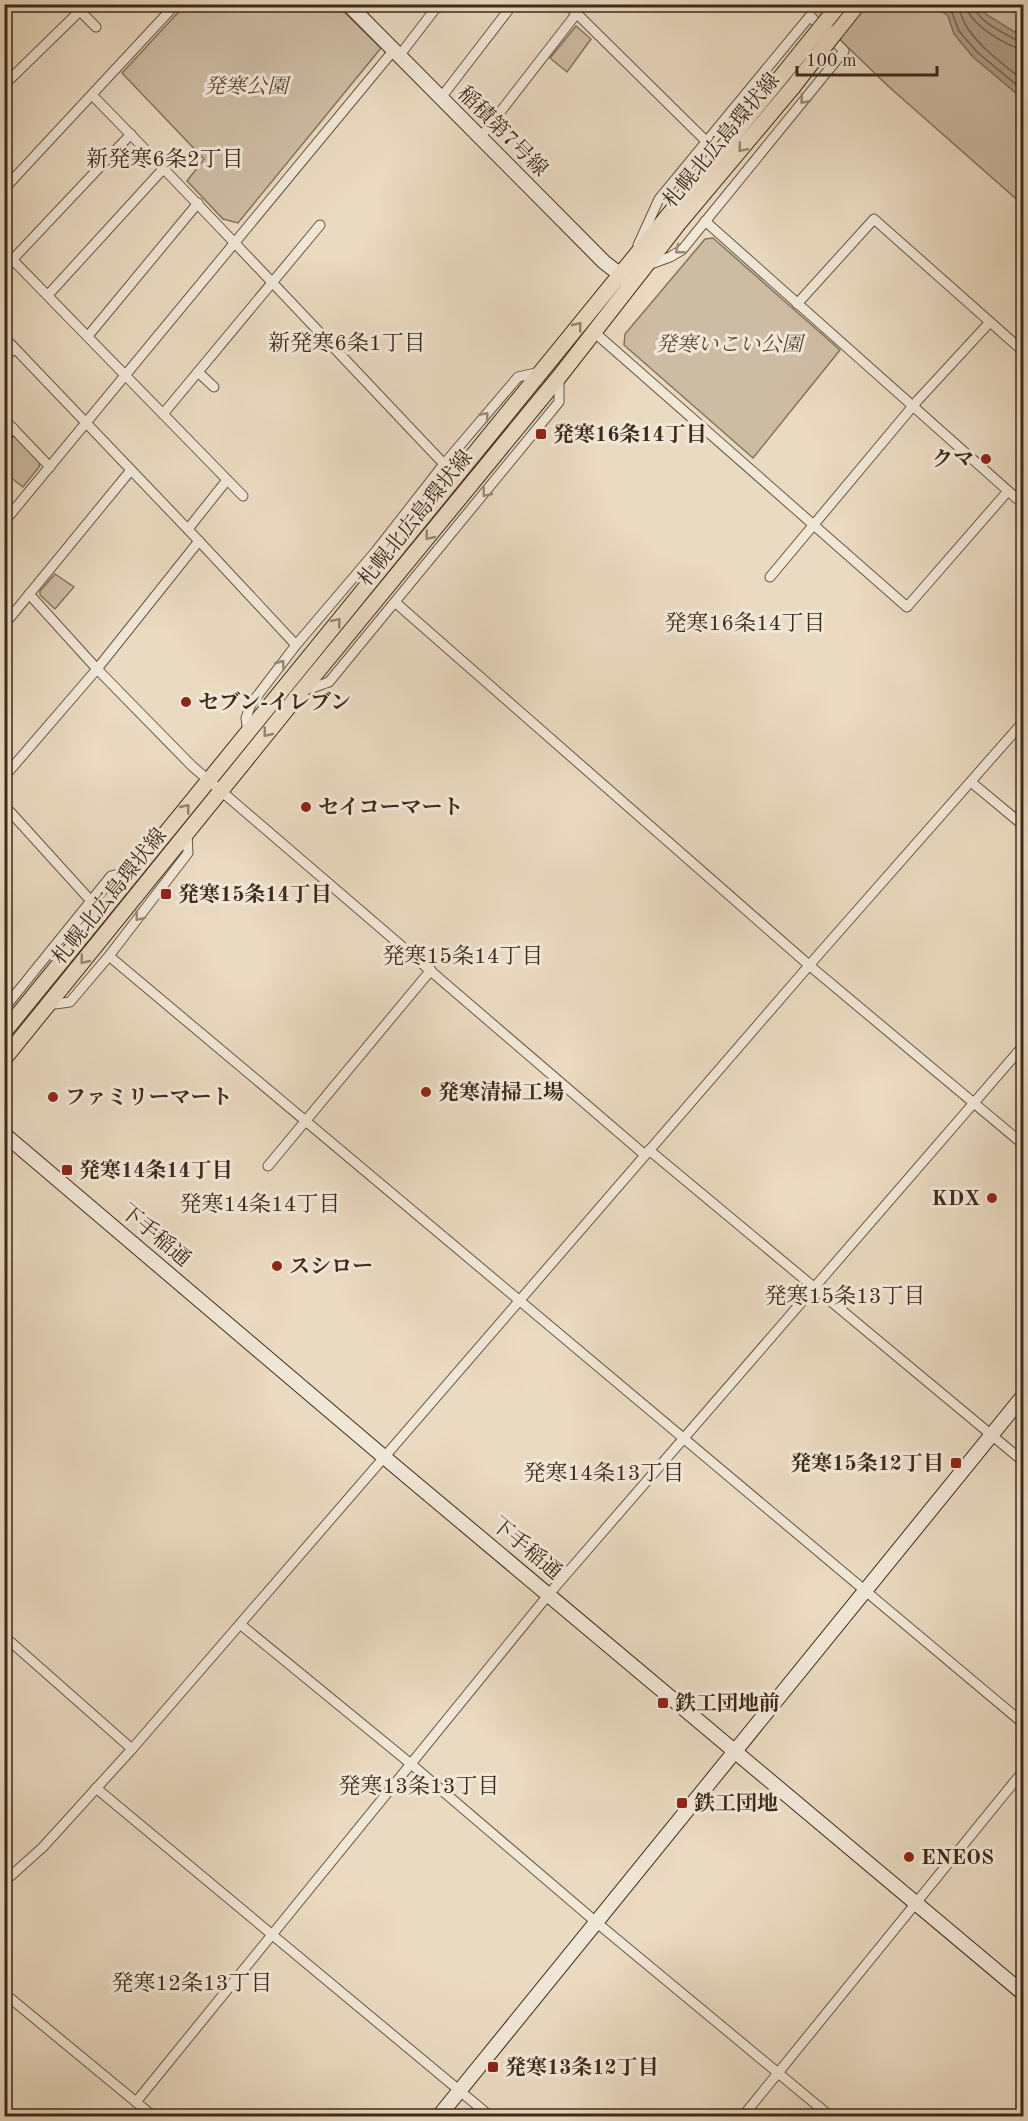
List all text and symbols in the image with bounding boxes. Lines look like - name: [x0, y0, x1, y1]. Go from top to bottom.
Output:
- scale bar: [797, 39, 936, 77]
- text: 100 m: [806, 52, 857, 70]
- street label: 札幌北広島環状線: [659, 69, 784, 212]
- park label: 発寒公園: [204, 75, 291, 98]
- street label: 稲積第7号線: [453, 82, 552, 181]
- one-way arrow: [800, 93, 811, 104]
- one-way arrow: [738, 141, 749, 152]
- district label: 新発寒6条2丁目: [86, 147, 244, 171]
- one-way arrow: [675, 242, 686, 253]
- one-way arrow: [570, 322, 581, 333]
- district label: 新発寒6条1丁目: [268, 331, 426, 355]
- park label: 発寒いこい公園: [656, 333, 805, 356]
- one-way arrow: [478, 412, 489, 423]
- place label: 発寒16条14丁目: [553, 423, 707, 446]
- marker: 発寒16条14丁目: [534, 427, 548, 441]
- street label: 札幌北広島環状線: [354, 446, 477, 591]
- place label: クマ: [932, 449, 974, 471]
- marker: クマ: [979, 452, 993, 466]
- one-way arrow: [482, 486, 493, 497]
- one-way arrow: [425, 529, 436, 540]
- district label: 発寒16条14丁目: [664, 611, 826, 635]
- one-way arrow: [330, 618, 341, 629]
- one-way arrow: [274, 660, 285, 671]
- place label: セブン-イレブン: [198, 691, 351, 714]
- marker: セブン-イレブン: [179, 695, 193, 709]
- one-way arrow: [263, 727, 274, 738]
- place label: セイコーマート: [318, 797, 464, 819]
- marker: セイコーマート: [299, 800, 313, 814]
- one-way arrow: [179, 804, 190, 815]
- street label: 札幌北広島環状線: [48, 824, 171, 969]
- place label: 発寒15条14丁目: [178, 883, 332, 906]
- marker: 発寒15条14丁目: [159, 887, 173, 901]
- one-way arrow: [136, 910, 147, 921]
- district label: 発寒15条14丁目: [382, 944, 544, 968]
- one-way arrow: [80, 953, 91, 964]
- place label: 発寒清掃工場: [438, 1080, 564, 1104]
- marker: 発寒清掃工場: [419, 1085, 433, 1099]
- place label: ファミリーマート: [65, 1087, 233, 1109]
- marker: ファミリーマート: [46, 1090, 60, 1104]
- place label: 発寒14条14丁目: [79, 1159, 233, 1182]
- marker: 発寒14条14丁目: [60, 1163, 74, 1177]
- place label: KDX: [932, 1189, 980, 1210]
- marker: KDX: [985, 1191, 999, 1205]
- district label: 発寒14条14丁目: [179, 1192, 341, 1216]
- street label: 下手稲通: [116, 1200, 195, 1271]
- place label: スシロー: [289, 1257, 373, 1278]
- marker: スシロー: [270, 1259, 284, 1273]
- district label: 発寒15条13丁目: [764, 1284, 926, 1308]
- place label: 発寒15条12丁目: [790, 1452, 944, 1475]
- marker: 発寒15条12丁目: [949, 1456, 963, 1470]
- district label: 発寒14条13丁目: [523, 1461, 685, 1485]
- street label: 下手稲通: [487, 1513, 566, 1584]
- place label: 鉄工団地前: [675, 1692, 780, 1715]
- marker: 鉄工団地前: [656, 1696, 670, 1710]
- district label: 発寒13条13丁目: [338, 1774, 500, 1798]
- place label: 鉄工団地: [694, 1792, 778, 1815]
- marker: 鉄工団地: [675, 1796, 689, 1810]
- place label: ENEOS: [921, 1848, 994, 1869]
- marker: ENEOS: [902, 1850, 916, 1864]
- district label: 発寒12条13丁目: [111, 1971, 273, 1995]
- place label: 発寒13条12丁目: [505, 2056, 659, 2079]
- marker: 発寒13条12丁目: [486, 2060, 500, 2074]

